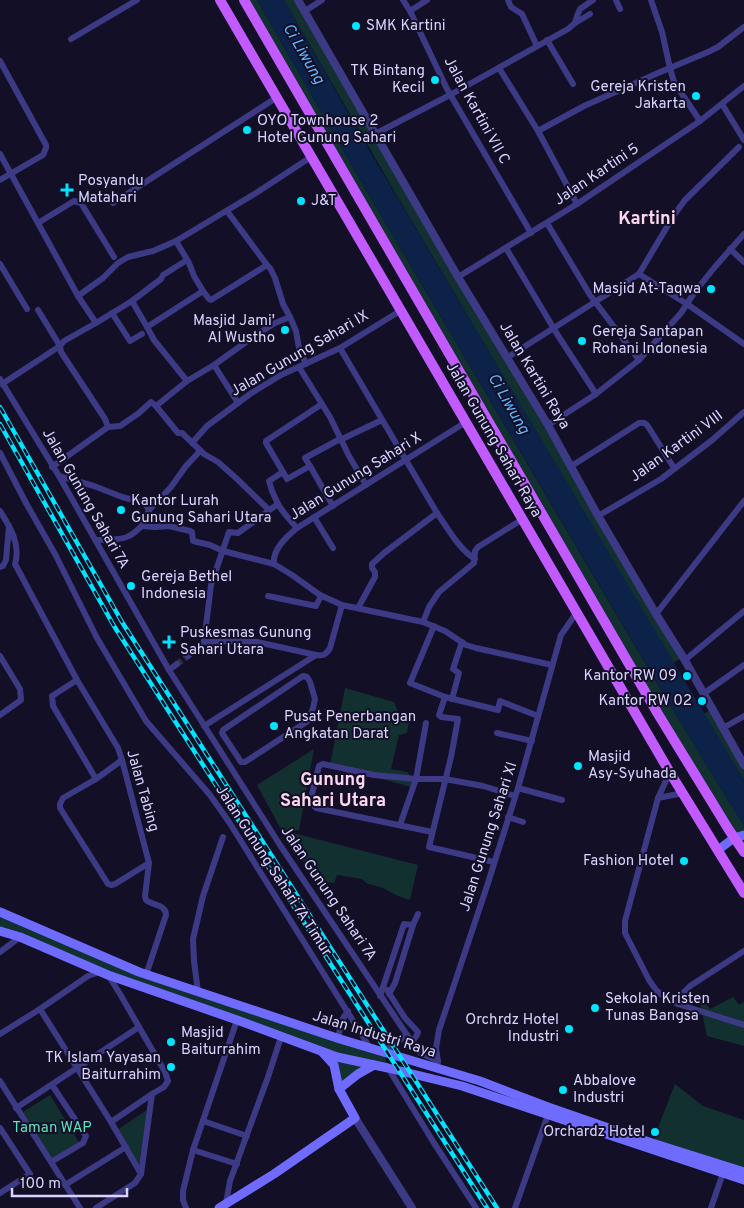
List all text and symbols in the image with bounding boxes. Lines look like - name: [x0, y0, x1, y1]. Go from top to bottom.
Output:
- place label: SMK Kartini: [366, 17, 446, 36]
- water label: Ci Liwung: [278, 20, 329, 88]
- marker: SMK Kartini: [350, 20, 362, 32]
- street label: Jalan Kartini VII C: [439, 54, 513, 168]
- place label: TK Bintang Kecil: [350, 62, 425, 98]
- marker: TK Bintang Kecil: [429, 74, 441, 86]
- place label: Gereja Kristen Jakarta: [590, 78, 686, 114]
- marker: Gereja Kristen Jakarta: [690, 90, 702, 102]
- place label: OYO Townhouse 2 Hotel Gunung Sahari: [257, 112, 396, 148]
- marker: OYO Townhouse 2 Hotel Gunung Sahari: [241, 124, 253, 136]
- street label: Jalan Kartini 5: [551, 140, 643, 210]
- place label: Posyandu Matahari: [78, 172, 144, 208]
- marker: Posyandu Matahari: [60, 183, 74, 197]
- place label: J&T: [311, 192, 337, 211]
- marker: J&T: [295, 195, 307, 207]
- district label: Kartini: [618, 208, 676, 231]
- place label: Masjid At-Taqwa: [592, 280, 701, 299]
- marker: Masjid At-Taqwa: [705, 283, 717, 295]
- street label: Jalan Gunung Sahari IX: [228, 307, 372, 401]
- place label: Masjid Jami' Al Wustho: [193, 312, 275, 348]
- street label: Jalan Kartini Raya: [494, 319, 574, 433]
- place label: Gereja Santapan Rohani Indonesia: [592, 323, 707, 359]
- marker: Masjid Jami' Al Wustho: [279, 324, 291, 336]
- marker: Gereja Santapan Rohani Indonesia: [576, 335, 588, 347]
- street label: Jalan Gunung Sahari Raya: [441, 359, 545, 521]
- water label: Ci Liwung: [483, 370, 534, 438]
- street label: Jalan Kartini VIII: [627, 407, 727, 487]
- street label: Jalan Gunung Sahari 7A: [37, 425, 133, 573]
- street label: Jalan Gunung Sahari X: [286, 429, 426, 525]
- place label: Kantor Lurah Gunung Sahari Utara: [131, 492, 271, 528]
- marker: Kantor Lurah Gunung Sahari Utara: [115, 504, 127, 516]
- place label: Gereja Bethel Indonesia: [141, 568, 232, 604]
- marker: Gereja Bethel Indonesia: [125, 580, 137, 592]
- place label: Puskesmas Gunung Sahari Utara: [180, 624, 311, 660]
- marker: Puskesmas Gunung Sahari Utara: [162, 635, 176, 649]
- place label: Kantor RW 09: [584, 667, 677, 686]
- marker: Kantor RW 09: [681, 670, 693, 682]
- place label: Kantor RW 02: [598, 692, 692, 711]
- marker: Kantor RW 02: [696, 695, 708, 707]
- place label: Pusat Penerbangan Angkatan Darat: [284, 708, 416, 744]
- marker: Pusat Penerbangan Angkatan Darat: [268, 720, 280, 732]
- street label: Jalan Tabing: [121, 748, 163, 834]
- place label: Masjid Asy-Syuhada: [588, 748, 677, 784]
- street label: Jalan Gunung Sahari XI: [456, 760, 522, 914]
- marker: Masjid Asy-Syuhada: [572, 760, 584, 772]
- district label: Gunung Sahari Utara: [280, 769, 386, 813]
- street label: Jalan Gunung Sahari 7A Timur: [210, 781, 336, 961]
- street label: Jalan Gunung Sahari 7A: [276, 823, 380, 965]
- place label: Fashion Hotel: [583, 852, 674, 871]
- marker: Fashion Hotel: [678, 855, 690, 867]
- place label: Sekolah Kristen Tunas Bangsa: [605, 990, 710, 1026]
- marker: Sekolah Kristen Tunas Bangsa: [589, 1002, 601, 1014]
- street label: Jalan Industri Raya: [310, 1007, 438, 1063]
- place label: Orchrdz Hotel Industri: [465, 1011, 559, 1047]
- marker: Orchrdz Hotel Industri: [563, 1023, 575, 1035]
- place label: Masjid Baiturrahim: [181, 1024, 261, 1060]
- marker: Masjid Baiturrahim: [165, 1036, 177, 1048]
- place label: TK Islam Yayasan Baiturrahim: [45, 1049, 161, 1085]
- marker: TK Islam Yayasan Baiturrahim: [165, 1061, 177, 1073]
- place label: Abbalove Industri: [573, 1072, 636, 1108]
- marker: Abbalove Industri: [557, 1084, 569, 1096]
- park label: Taman WAP: [12, 1119, 92, 1138]
- place label: Orchardz Hotel: [543, 1123, 645, 1142]
- marker: Orchardz Hotel: [649, 1126, 661, 1138]
- scale bar: [12, 1166, 128, 1198]
- text: 100 m: [20, 1175, 61, 1194]

